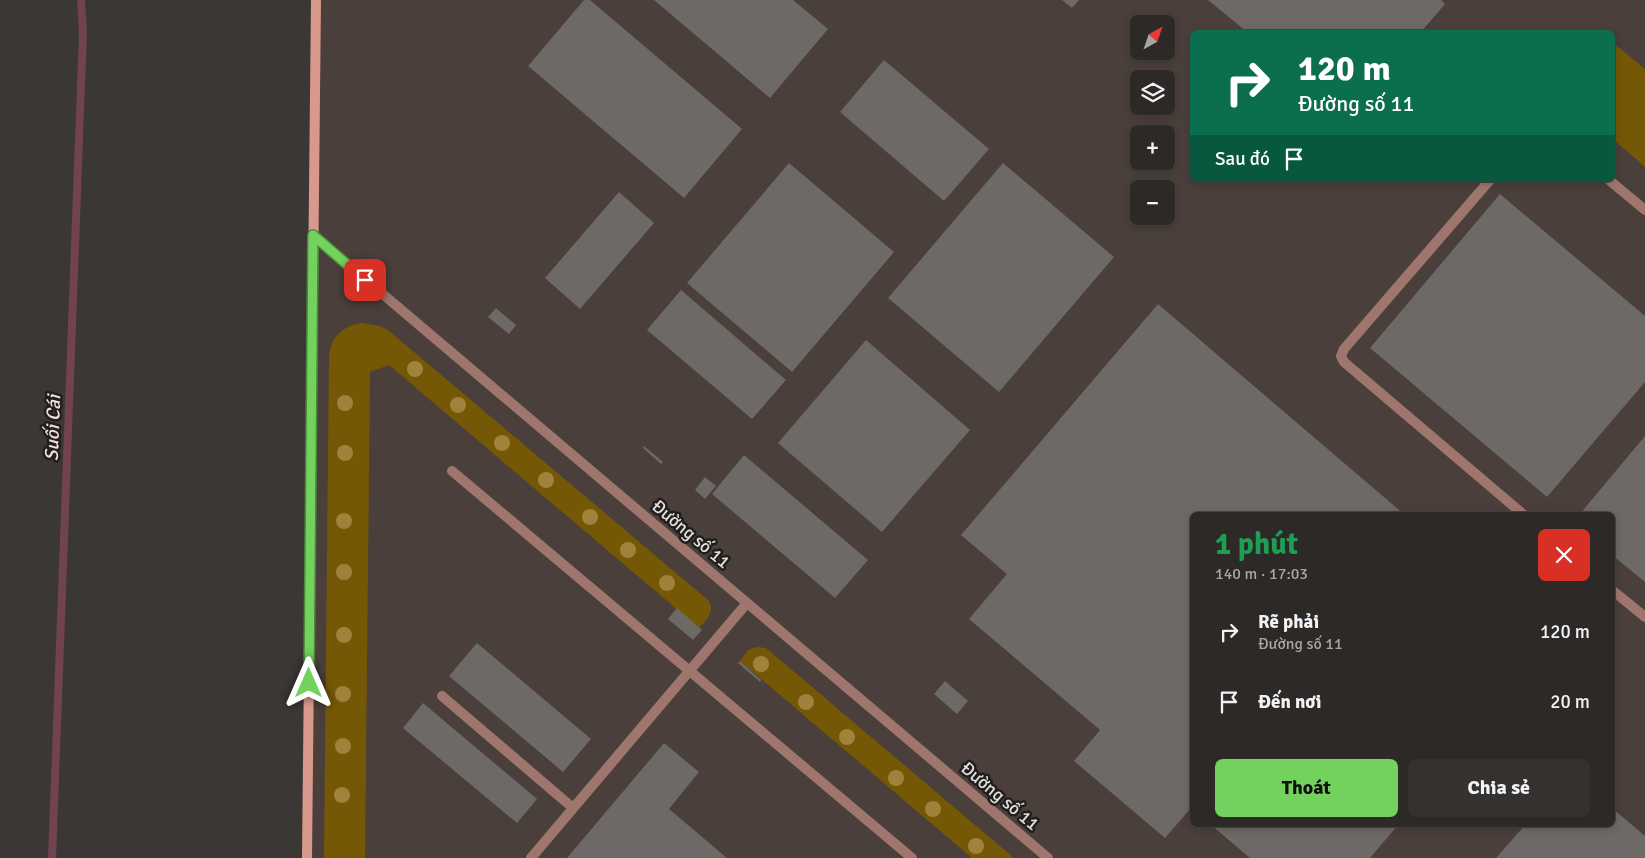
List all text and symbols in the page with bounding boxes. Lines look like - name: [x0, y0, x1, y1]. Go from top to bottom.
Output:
- north arrow: [1130, 15, 1175, 60]
- map controls: [1130, 15, 1175, 225]
- text: 120 m: [1298, 47, 1391, 90]
- icon: right: [1215, 50, 1280, 115]
- button: layers: [1130, 70, 1175, 115]
- text: Đường số 11: [1298, 90, 1414, 117]
- button: +: [1130, 125, 1175, 170]
- icon: arrive: [1280, 145, 1308, 173]
- text: Sau đó: [1215, 147, 1270, 171]
- button: −: [1130, 180, 1175, 225]
- pin: [344, 259, 386, 301]
- icon: arrive: [351, 266, 379, 294]
- water label: Suối Cái: [40, 393, 66, 462]
- street label: Đường số 11: [647, 495, 735, 573]
- text: 1 phút: [1215, 526, 1298, 563]
- button: close: [1538, 529, 1590, 581]
- text: 140 m · 17:03: [1215, 564, 1308, 584]
- text: Rẽ phải: [1258, 610, 1319, 634]
- icon: right: [1215, 618, 1243, 646]
- text: 120 m: [1540, 620, 1590, 644]
- text: Đường số 11: [1258, 634, 1343, 654]
- position arrow: [282, 656, 334, 708]
- icon: arrive: [1215, 688, 1243, 716]
- text: Đến nơi: [1258, 690, 1321, 714]
- text: 20 m: [1550, 690, 1590, 714]
- street label: Đường số 11: [956, 757, 1044, 835]
- button: Thoát: [1215, 759, 1398, 817]
- button: Chia sẻ: [1408, 759, 1590, 817]

